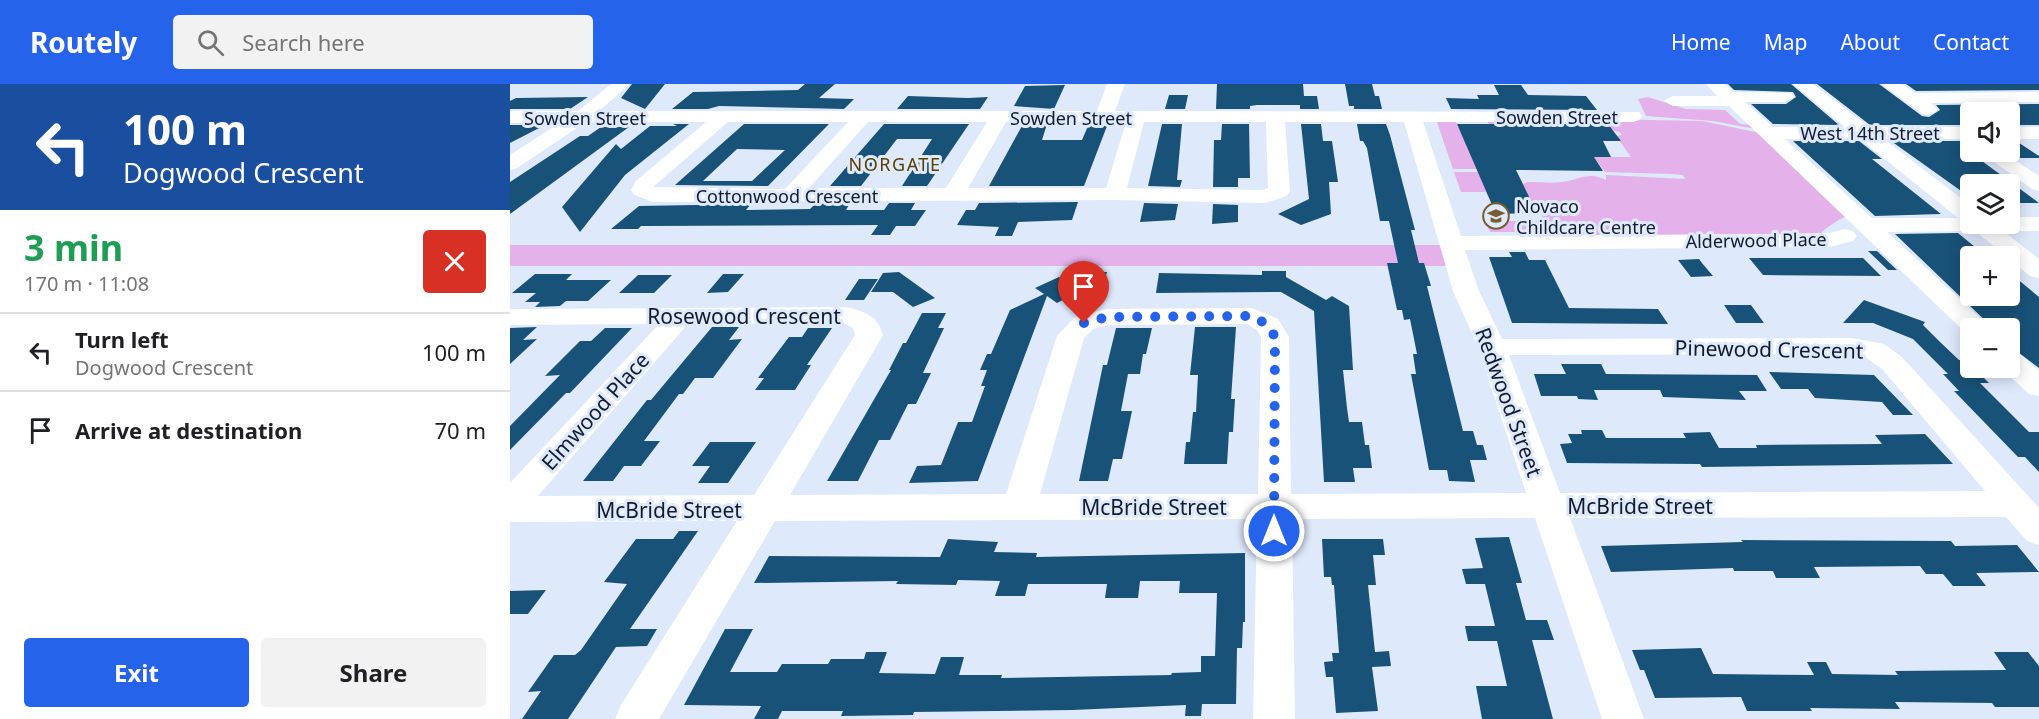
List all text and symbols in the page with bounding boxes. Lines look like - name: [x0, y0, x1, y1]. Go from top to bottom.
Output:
- search box: [173, 15, 593, 69]
- text: Routely: [30, 23, 137, 61]
- icon: search: [194, 26, 227, 59]
- text: Search here: [242, 27, 365, 57]
- text: Home: [1671, 28, 1731, 56]
- text: Map: [1764, 28, 1807, 56]
- text: About: [1840, 28, 1900, 56]
- text: Contact: [1933, 28, 2009, 56]
- text: 100 m: [123, 100, 247, 157]
- map controls: [1960, 102, 2020, 378]
- button: sound: [1960, 102, 2020, 162]
- street label: Sowden Street: [1496, 105, 1618, 129]
- street label: Sowden Street: [524, 106, 646, 130]
- street label: Sowden Street: [1010, 106, 1132, 130]
- icon: left: [24, 108, 102, 186]
- street label: West 14th Street: [1800, 121, 1940, 145]
- district label: NORGATE: [849, 152, 941, 176]
- text: Dogwood Crescent: [123, 154, 364, 191]
- button: layers: [1960, 174, 2020, 234]
- street label: Cottonwood Crescent: [696, 184, 879, 208]
- place label: Novaco Childcare Centre: [1516, 194, 1656, 239]
- school or university icon: Novaco Childcare Centre: [1481, 201, 1511, 231]
- text: 3 min: [24, 223, 123, 272]
- street label: Alderwood Place: [1685, 227, 1827, 253]
- button: close: [423, 230, 486, 293]
- button: +: [1960, 246, 2020, 306]
- pin: [1058, 261, 1109, 323]
- text: 170 m · 11:08: [24, 270, 149, 297]
- icon: arrive: [1067, 270, 1100, 303]
- street label: Rosewood Crescent: [647, 302, 841, 330]
- button: −: [1960, 318, 2020, 378]
- text: Turn left: [75, 324, 169, 354]
- street label: Redwood Street: [1469, 324, 1549, 481]
- street label: Pinewood Crescent: [1674, 333, 1864, 365]
- icon: left: [24, 336, 57, 369]
- text: 100 m: [422, 337, 486, 367]
- street label: Elmwood Place: [535, 346, 655, 476]
- text: Dogwood Crescent: [75, 354, 253, 381]
- icon: arrive: [24, 414, 57, 447]
- text: Arrive at destination: [75, 415, 302, 445]
- text: 70 m: [435, 415, 486, 445]
- street label: McBride Street: [1567, 492, 1713, 520]
- street label: McBride Street: [1081, 493, 1227, 521]
- street label: McBride Street: [596, 496, 742, 524]
- position arrow: [1242, 499, 1306, 563]
- button: Exit: [24, 638, 249, 707]
- button: Share: [261, 638, 486, 707]

